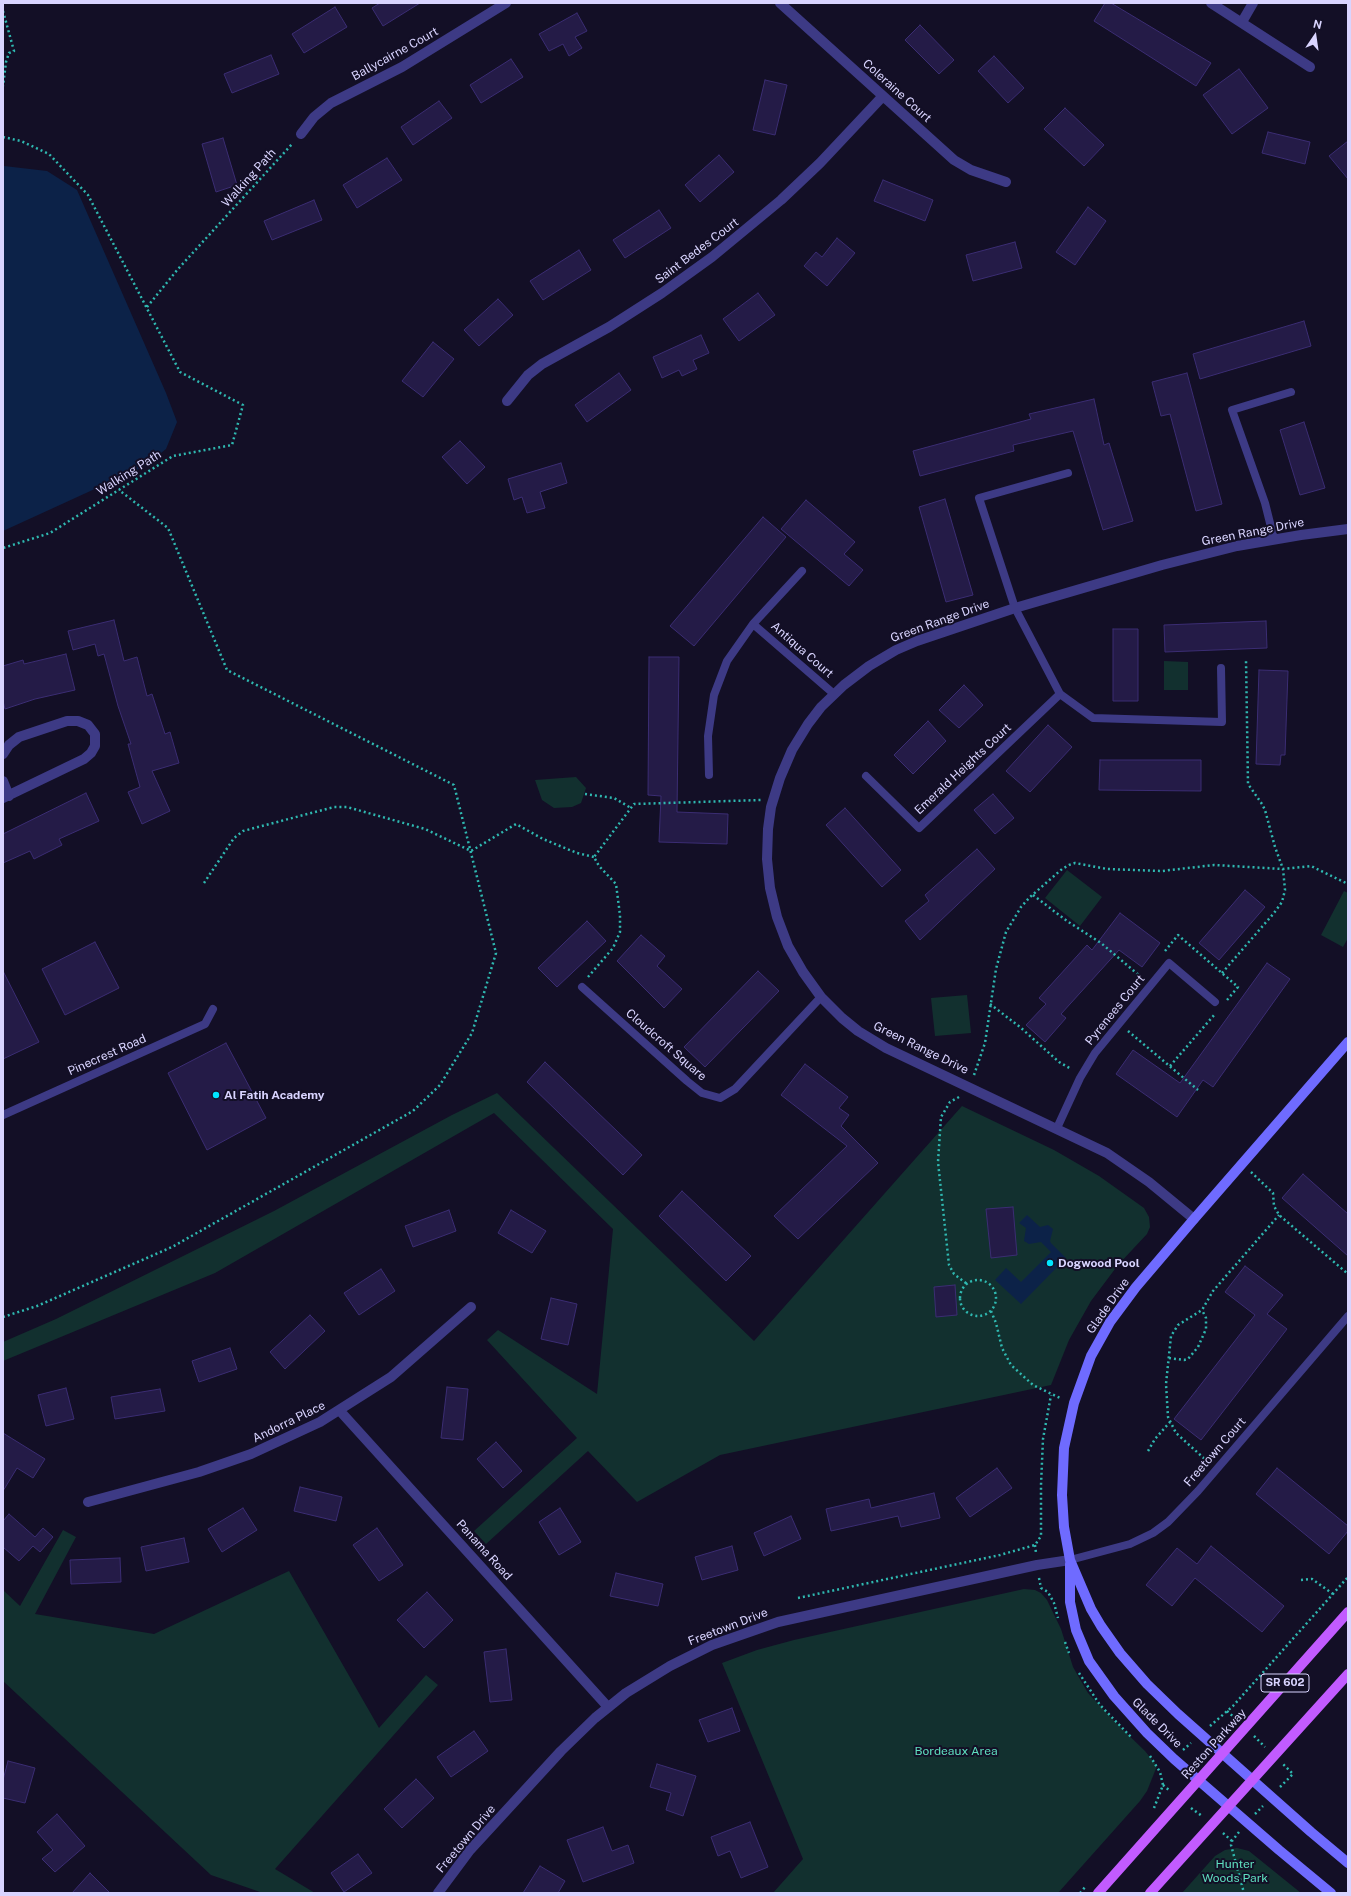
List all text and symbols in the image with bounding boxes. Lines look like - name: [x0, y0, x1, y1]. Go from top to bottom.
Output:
- north arrow: [1295, 16, 1335, 56]
- text: N: [1312, 17, 1323, 31]
- street label: Ballycairne Court: [349, 24, 441, 84]
- street label: Coleraine Court: [860, 56, 934, 126]
- street label: Walking Path: [219, 146, 279, 210]
- street label: Saint Bedes Court: [652, 215, 742, 287]
- street label: Walking Path: [94, 447, 164, 499]
- street label: Green Range Drive: [1201, 515, 1305, 549]
- street label: Green Range Drive: [889, 596, 991, 646]
- street label: Antiqua Court: [768, 619, 836, 681]
- street label: Emerald Heights Court: [912, 720, 1014, 818]
- street label: Pyrenees Court: [1082, 972, 1148, 1048]
- street label: Cloudcroft Square: [623, 1006, 709, 1084]
- street label: Green Range Drive: [871, 1019, 971, 1077]
- street label: Pinecrest Road: [66, 1031, 148, 1079]
- place label: Al Fatih Academy: [224, 1088, 325, 1102]
- marker: Al Fatih Academy: [211, 1090, 221, 1100]
- place label: Dogwood Pool: [1058, 1256, 1140, 1270]
- marker: Dogwood Pool: [1045, 1258, 1055, 1268]
- street label: Glade Drive: [1084, 1275, 1132, 1337]
- street label: Andorra Place: [250, 1398, 328, 1446]
- street label: Freetown Court: [1181, 1415, 1249, 1489]
- street label: Panama Road: [453, 1517, 515, 1583]
- street label: Freetown Drive: [686, 1605, 770, 1649]
- road number: SR 602: [1261, 1674, 1309, 1692]
- street label: Glade Drive: [1129, 1695, 1185, 1751]
- street label: Reston Parkway: [1179, 1706, 1249, 1782]
- park label: Bordeaux Area: [914, 1744, 998, 1758]
- street label: Freetown Drive: [433, 1802, 499, 1876]
- park label: Hunter Woods Park: [1202, 1857, 1268, 1885]

